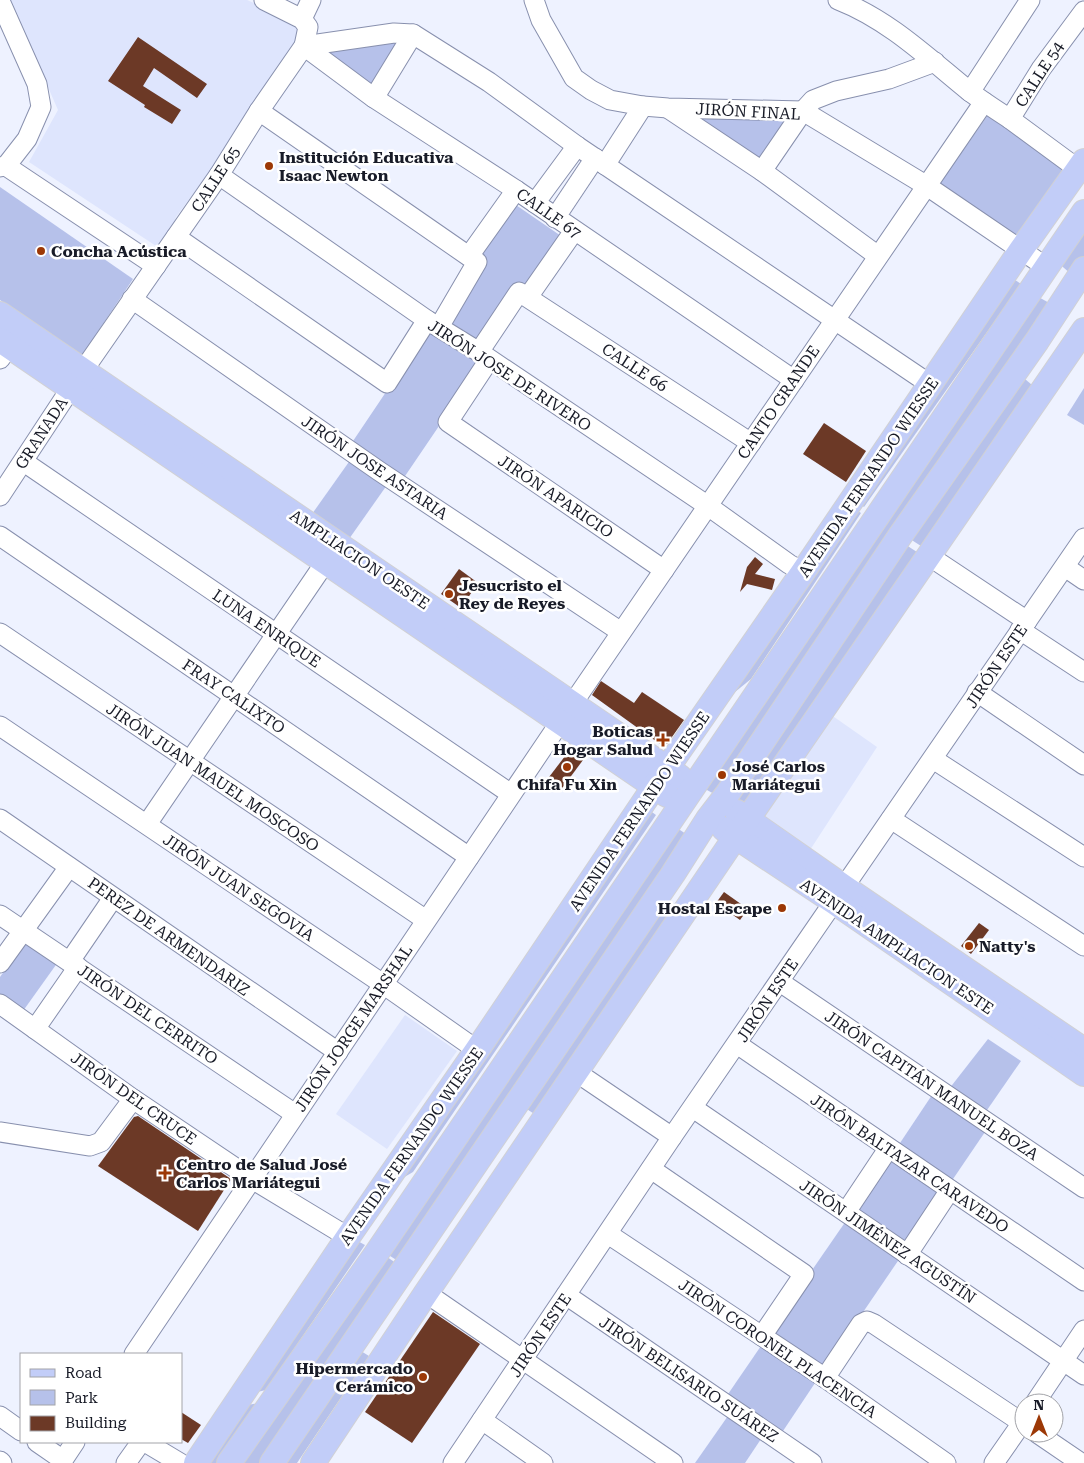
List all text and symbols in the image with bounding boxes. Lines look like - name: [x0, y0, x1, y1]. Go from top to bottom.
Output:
- street label: CALLE 54: [1011, 38, 1068, 111]
- street label: JIRÓN FINAL: [695, 99, 801, 124]
- street label: CALLE 65: [187, 143, 244, 216]
- place label: Institución Educativa Isaac Newton: [279, 148, 454, 185]
- marker: Institución Educativa Isaac Newton: [263, 160, 275, 172]
- street label: CALLE 67: [513, 184, 585, 243]
- place label: Concha Acústica: [51, 242, 187, 261]
- marker: Concha Acústica: [35, 245, 47, 257]
- street label: JIRÓN JOSE DE RIVERO: [425, 316, 595, 435]
- street label: CALLE 66: [598, 339, 671, 396]
- street label: CANTO GRANDE: [733, 342, 823, 463]
- street label: AVENIDA FERNANDO WIESSE: [794, 374, 943, 581]
- street label: GRANADA: [11, 393, 72, 473]
- street label: JIRÓN JOSE ASTARIA: [298, 411, 452, 524]
- street label: JIRÓN APARICIO: [494, 451, 617, 542]
- street label: AMPLIACION OESTE: [286, 506, 433, 613]
- place label: Jesucristo el Rey de Reyes: [459, 576, 565, 613]
- street label: LUNA ENRIQUE: [209, 585, 324, 672]
- marker: Jesucristo el Rey de Reyes: [443, 588, 455, 600]
- street label: JIRÓN ESTE: [962, 621, 1031, 712]
- street label: FRAY CALIXTO: [179, 655, 289, 738]
- street label: JIRÓN JUAN MAUEL MOSCOSO: [103, 699, 323, 856]
- street label: AVENIDA FERNANDO WIESSE: [565, 708, 714, 915]
- place label: Boticas Hogar Salud: [553, 722, 653, 759]
- marker: Boticas Hogar Salud: [657, 734, 669, 746]
- place label: José Carlos Mariátegui: [732, 757, 825, 794]
- marker: Chifa Fu Xin: [561, 761, 573, 773]
- marker: José Carlos Mariátegui: [716, 769, 728, 781]
- place label: Chifa Fu Xin: [517, 775, 617, 794]
- street label: JIRÓN JUAN SEGOVIA: [160, 830, 319, 946]
- street label: PEREZ DE ARMENDARIZ: [84, 873, 253, 1000]
- street label: AVENIDA AMPLIACION ESTE: [796, 874, 997, 1018]
- place label: Hostal Escape: [658, 899, 772, 918]
- marker: Hostal Escape: [776, 902, 788, 914]
- place label: Natty's: [979, 937, 1035, 956]
- marker: Natty's: [963, 940, 975, 952]
- street label: JIRÓN JORGE MARSHAL: [290, 941, 416, 1115]
- street label: JIRÓN ESTE: [733, 955, 802, 1046]
- street label: JIRÓN DEL CERRITO: [74, 960, 222, 1068]
- street label: JIRÓN CAPITÁN MANUEL BOZA: [821, 1007, 1043, 1165]
- street label: AVENIDA FERNANDO WIESSE: [336, 1044, 487, 1249]
- street label: JIRÓN DEL CRUCE: [67, 1048, 200, 1149]
- street label: JIRÓN BALTAZAR CARAVEDO: [807, 1090, 1012, 1237]
- place label: Centro de Salud José Carlos Mariátegui: [176, 1155, 347, 1192]
- marker: Centro de Salud José Carlos Mariátegui: [158, 1166, 172, 1180]
- street label: JIRÓN JIMÉNEZ AGUSTÍN: [796, 1175, 980, 1308]
- street label: JIRÓN CORONEL PLACENCIA: [675, 1275, 881, 1422]
- street label: JIRÓN ESTE: [506, 1290, 575, 1381]
- street label: JIRÓN BELISARIO SUÁREZ: [596, 1312, 782, 1447]
- legend: [20, 1353, 182, 1443]
- place label: Hipermercado Cerámico: [295, 1359, 413, 1396]
- text: Road: [65, 1364, 102, 1382]
- marker: Hipermercado Cerámico: [417, 1371, 429, 1383]
- text: Park: [65, 1389, 99, 1407]
- north arrow: [1014, 1393, 1064, 1443]
- text: N: [1034, 1397, 1045, 1413]
- text: Building: [65, 1414, 127, 1432]

